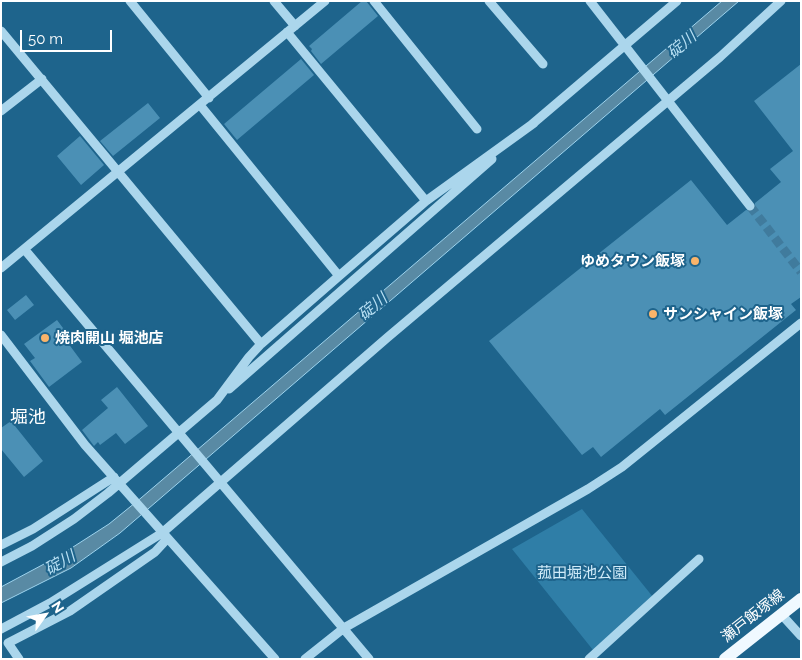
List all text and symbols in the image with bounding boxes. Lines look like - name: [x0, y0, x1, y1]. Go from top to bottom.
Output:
- scale bar: [22, 20, 115, 52]
- water label: 碇川: [664, 27, 700, 63]
- text: 50 m: [28, 30, 63, 48]
- place label: ゆめタウン飯塚: [580, 252, 685, 270]
- marker: ゆめタウン飯塚: [689, 255, 701, 267]
- water label: 碇川: [355, 289, 391, 325]
- place label: サンシャイン飯塚: [663, 305, 783, 323]
- marker: サンシャイン飯塚: [647, 308, 659, 320]
- place label: 焼肉開山 堀池店: [55, 329, 164, 347]
- marker: 焼肉開山 堀池店: [39, 332, 51, 344]
- district label: 堀池: [10, 407, 46, 429]
- water label: 碇川: [41, 547, 79, 579]
- park label: 菰田堀池公園: [537, 564, 627, 582]
- street label: 瀬戸飯塚線: [718, 586, 788, 646]
- north arrow: [20, 590, 70, 640]
- text: N: [48, 598, 67, 616]

